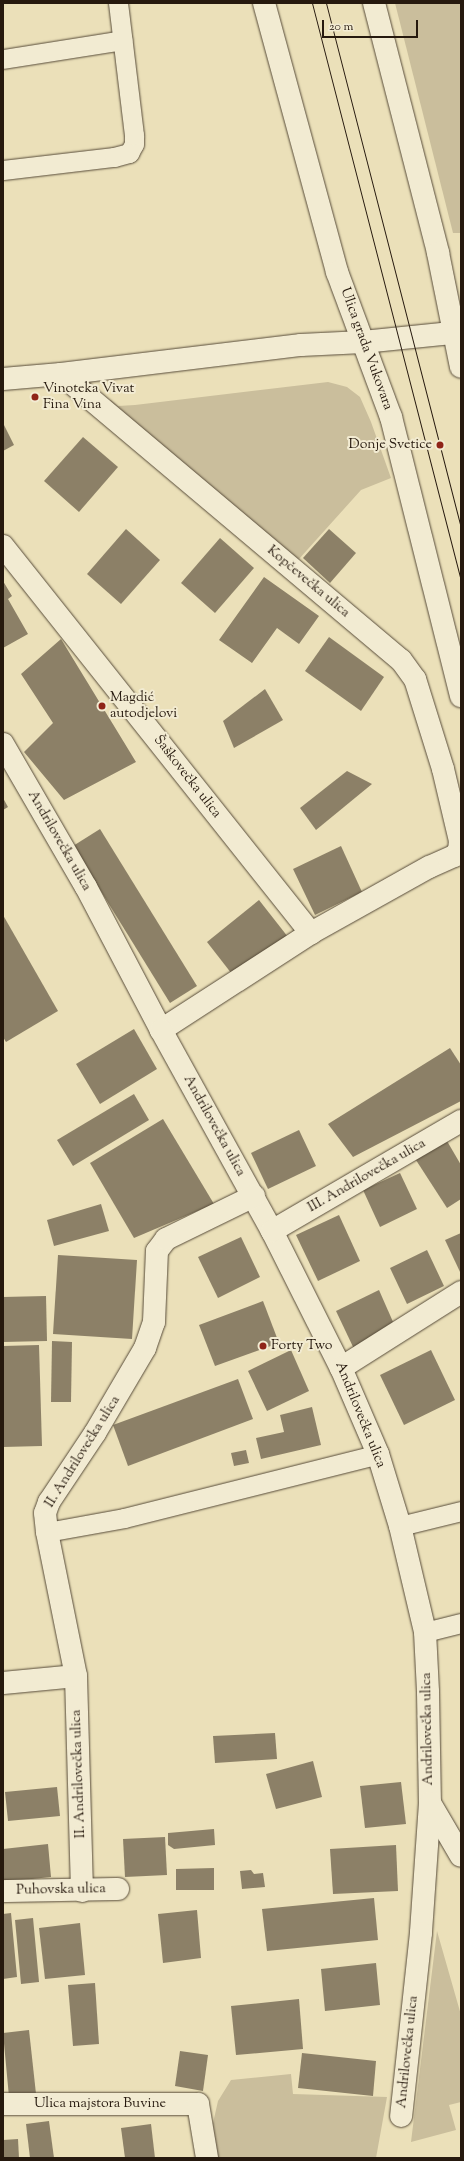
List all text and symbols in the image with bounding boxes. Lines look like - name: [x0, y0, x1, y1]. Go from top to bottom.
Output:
- scale bar: [324, 12, 420, 38]
- text: 20 m: [329, 18, 353, 36]
- street label: Ulica grada Vukovara: [336, 285, 396, 413]
- place label: Vinoteka Vivat Fina Vina: [43, 381, 134, 414]
- marker: Vinoteka Vivat Fina Vina: [30, 392, 40, 402]
- place label: Donje Svetice: [349, 437, 432, 453]
- marker: Donje Svetice: [435, 440, 445, 450]
- street label: Kopčevečka ulica: [263, 543, 353, 621]
- place label: Magdić autodjelovi: [110, 690, 177, 722]
- marker: Magdić autodjelovi: [97, 701, 107, 711]
- street label: Šaškovečka ulica: [149, 732, 225, 822]
- street label: Andrilovečka ulica: [23, 788, 95, 894]
- street label: Andrilovečka ulica: [179, 1073, 249, 1179]
- street label: III. Andrilovečka ulica: [305, 1135, 429, 1217]
- place label: Forty Two: [271, 1338, 333, 1354]
- marker: Forty Two: [258, 1341, 268, 1351]
- street label: Andrilovečka ulica: [331, 1359, 389, 1471]
- street label: II. Andrilovečka ulica: [42, 1393, 124, 1511]
- street label: Andrilovečka ulica: [419, 1672, 437, 1786]
- street label: II. Andrilovečka ulica: [68, 1709, 90, 1839]
- street label: Puhovska ulica: [16, 1881, 106, 1899]
- street label: Andrilovečka ulica: [394, 1995, 422, 2109]
- street label: Ulica majstora Buvine: [34, 2096, 166, 2112]

